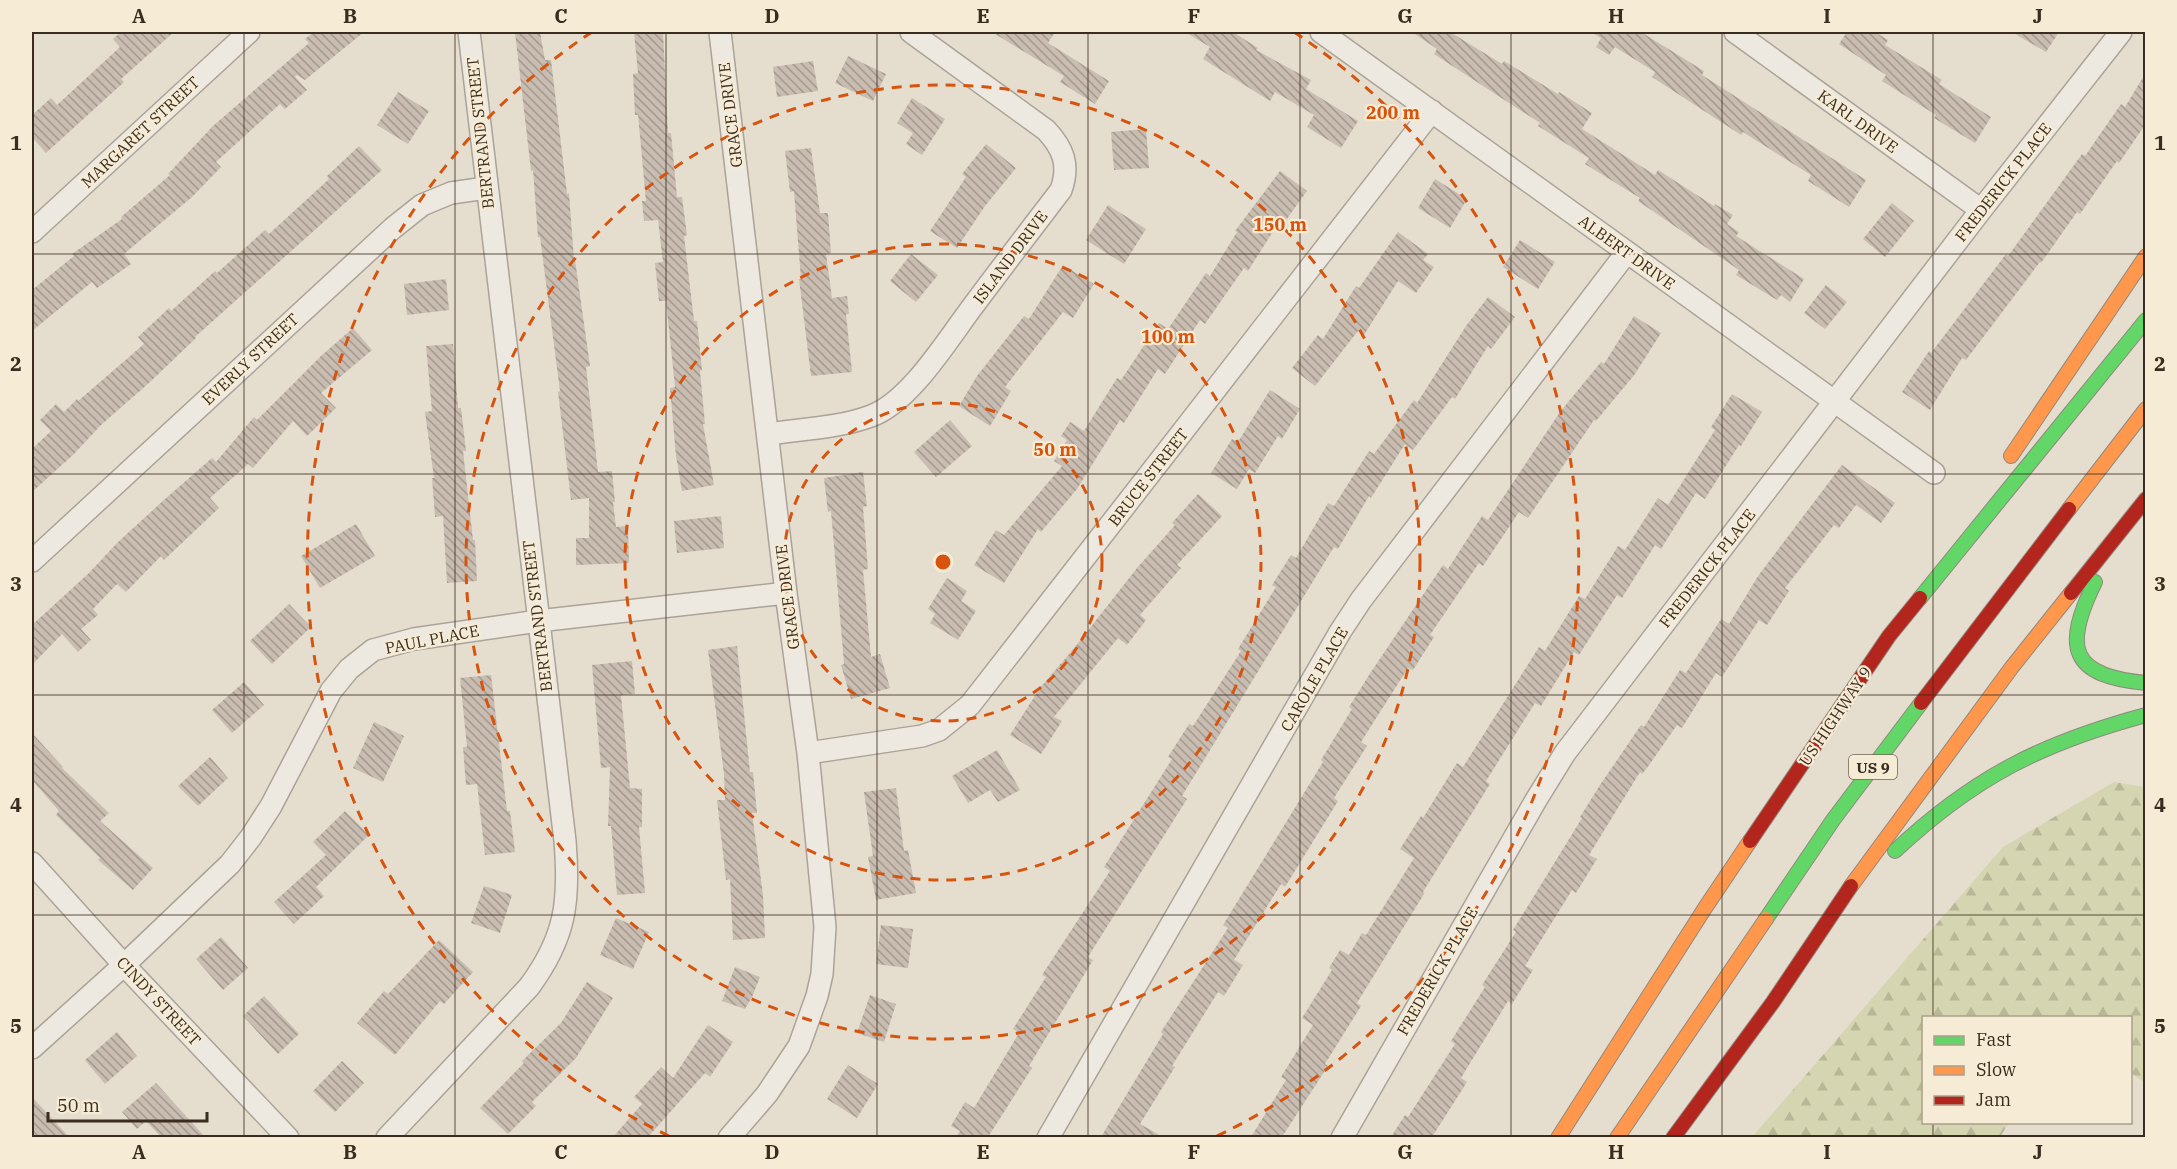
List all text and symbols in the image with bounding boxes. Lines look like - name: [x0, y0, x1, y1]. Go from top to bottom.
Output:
- text: A: [132, 2, 146, 29]
- text: B: [343, 2, 357, 29]
- text: C: [554, 2, 568, 29]
- text: D: [764, 2, 780, 29]
- text: E: [976, 2, 990, 29]
- text: F: [1188, 2, 1200, 29]
- text: G: [1397, 2, 1413, 29]
- text: H: [1608, 2, 1624, 29]
- text: I: [1823, 2, 1831, 29]
- text: J: [2033, 2, 2043, 29]
- street label: BERTRAND STREET: [462, 56, 498, 210]
- street label: GRACE DRIVE: [714, 61, 746, 169]
- street label: MARGARET STREET: [77, 72, 203, 192]
- street label: KARL DRIVE: [1814, 85, 1902, 157]
- text: 200 m: [1366, 101, 1421, 124]
- street label: FREDERICK PLACE: [1950, 119, 2056, 245]
- text: 1: [10, 129, 22, 156]
- text: 1: [2154, 129, 2166, 156]
- street label: ISLAND DRIVE: [968, 206, 1052, 308]
- street label: ALBERT DRIVE: [1575, 210, 1679, 294]
- text: 150 m: [1253, 213, 1308, 236]
- street label: EVERLY STREET: [197, 309, 303, 409]
- text: 100 m: [1141, 325, 1196, 348]
- text: 2: [10, 350, 22, 377]
- text: 2: [2154, 350, 2166, 377]
- street label: BRUCE STREET: [1104, 424, 1192, 530]
- text: 50 m: [1033, 438, 1077, 461]
- street label: FREDERICK PLACE: [1654, 505, 1760, 631]
- street label: BERTRAND STREET: [518, 539, 556, 693]
- street label: GRACE DRIVE: [771, 543, 803, 651]
- centre of rings: [933, 552, 953, 572]
- text: 3: [10, 570, 22, 597]
- text: 3: [2154, 570, 2166, 597]
- street label: PAUL PLACE: [383, 620, 481, 658]
- street label: CAROLE PLACE: [1276, 623, 1352, 735]
- street label: US HIGHWAY 9: [1794, 662, 1876, 770]
- road number: US 9: [1849, 755, 1897, 779]
- text: 4: [10, 791, 22, 818]
- text: 4: [2154, 791, 2166, 818]
- street label: FREDERICK PLACE: [1392, 903, 1482, 1039]
- street label: CINDY STREET: [113, 952, 205, 1050]
- text: 5: [10, 1012, 22, 1039]
- text: 5: [2154, 1012, 2166, 1039]
- legend: [1922, 1016, 2132, 1124]
- text: Fast: [1976, 1028, 2011, 1051]
- text: Slow: [1976, 1058, 2016, 1081]
- scale bar: [48, 1085, 207, 1123]
- text: Jam: [1976, 1088, 2011, 1111]
- text: 50 m: [57, 1094, 100, 1117]
- text: A: [132, 1138, 146, 1165]
- text: B: [343, 1138, 357, 1165]
- text: C: [554, 1138, 568, 1165]
- text: D: [764, 1138, 780, 1165]
- text: E: [976, 1138, 990, 1165]
- text: F: [1188, 1138, 1200, 1165]
- text: G: [1397, 1138, 1413, 1165]
- text: H: [1608, 1138, 1624, 1165]
- text: I: [1823, 1138, 1831, 1165]
- text: J: [2033, 1138, 2043, 1165]

